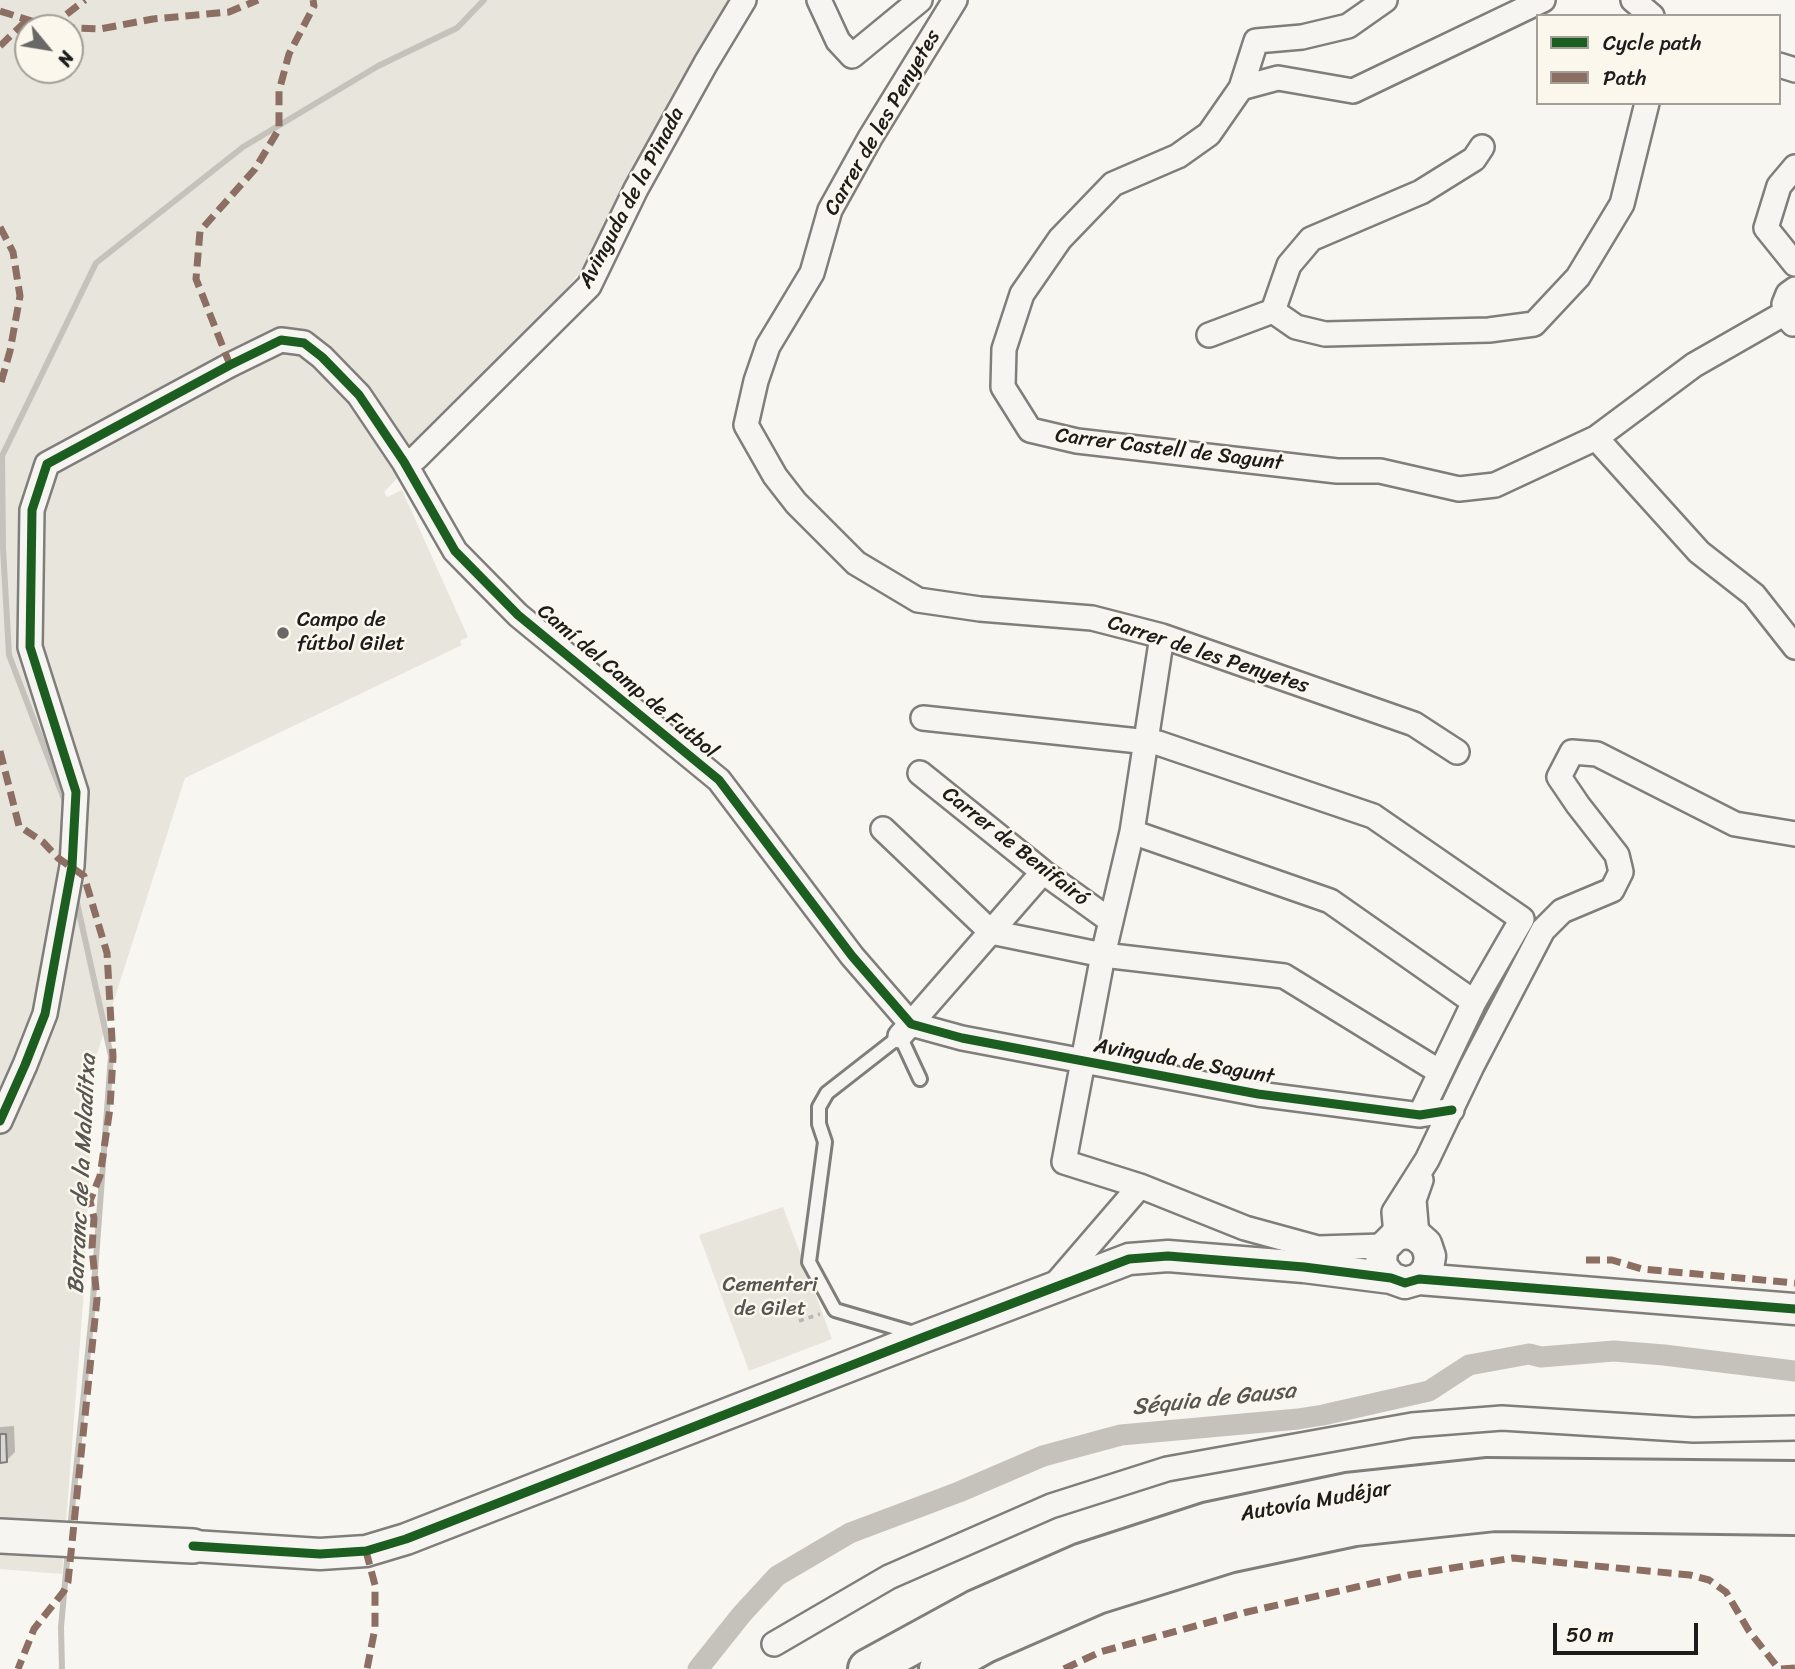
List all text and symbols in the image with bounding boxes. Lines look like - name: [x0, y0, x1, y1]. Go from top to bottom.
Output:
- north arrow: [14, 14, 84, 84]
- legend: [1536, 14, 1781, 105]
- text: Cycle path: [1603, 24, 1702, 62]
- street label: Carrer de les Penyetes: [820, 26, 946, 220]
- text: N: [48, 45, 83, 73]
- text: Path: [1603, 59, 1646, 97]
- street label: Avinguda de la Pinada: [574, 103, 690, 293]
- street label: Carrer Castell de Sagunt: [1054, 424, 1284, 476]
- street label: Camí del Camp de Futbol: [532, 599, 722, 765]
- place label: Campo de fútbol Gilet: [297, 608, 405, 658]
- street label: Carrer de les Penyetes: [1104, 611, 1312, 699]
- marker: Campo de fútbol Gilet: [275, 625, 291, 641]
- street label: Carrer de Benifairó: [937, 782, 1093, 912]
- street label: Avinguda de Sagunt: [1092, 1034, 1276, 1090]
- water label: Barranc de la Maladitxa: [63, 1054, 103, 1294]
- park label: Cementeri de Gilet: [722, 1273, 818, 1323]
- water label: Séquia de Gausa: [1131, 1378, 1297, 1422]
- street label: Autovía Mudéjar: [1239, 1476, 1393, 1528]
- scale bar: [1557, 1610, 1702, 1654]
- text: 50 m: [1566, 1616, 1614, 1654]

